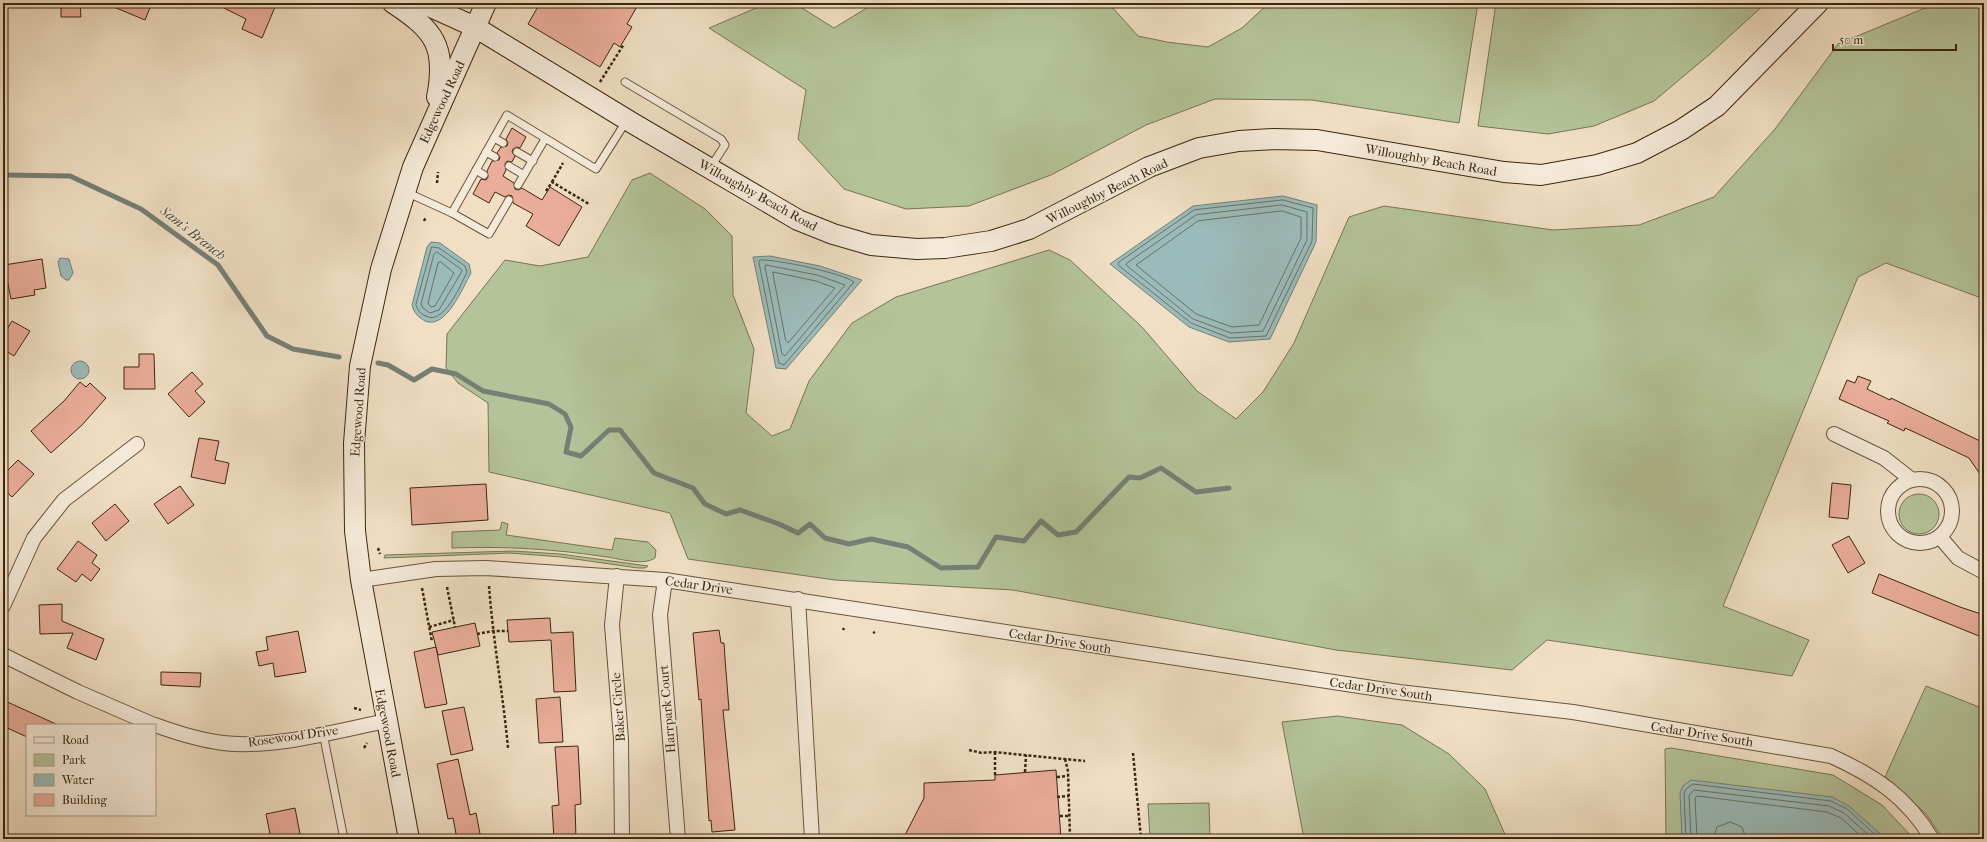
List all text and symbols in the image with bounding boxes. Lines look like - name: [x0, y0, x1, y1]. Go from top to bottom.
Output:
- scale bar: [1833, 26, 1956, 52]
- text: 50 m: [1839, 33, 1863, 47]
- street label: Edgewood Road: [416, 57, 468, 146]
- street label: Willoughby Beach Road: [1363, 141, 1499, 179]
- street label: Willoughby Beach Road: [1043, 155, 1171, 227]
- street label: Willoughby Beach Road: [695, 156, 821, 234]
- water label: Sam's Branch: [156, 202, 229, 264]
- street label: Edgewood Road: [347, 366, 369, 457]
- street label: Cedar Drive: [664, 573, 734, 597]
- street label: Cedar Drive South: [1008, 625, 1113, 657]
- street label: Harrpark Court: [656, 664, 678, 754]
- street label: Baker Circle: [608, 671, 628, 742]
- street label: Cedar Drive South: [1329, 674, 1434, 704]
- street label: Edgewood Road: [372, 688, 404, 779]
- street label: Cedar Drive South: [1650, 718, 1755, 750]
- street label: Rosewood Drive: [247, 722, 340, 750]
- legend: [26, 724, 156, 816]
- text: Road: [62, 733, 89, 747]
- text: Park: [62, 753, 87, 767]
- text: Water: [61, 773, 95, 787]
- text: Building: [62, 793, 107, 807]

